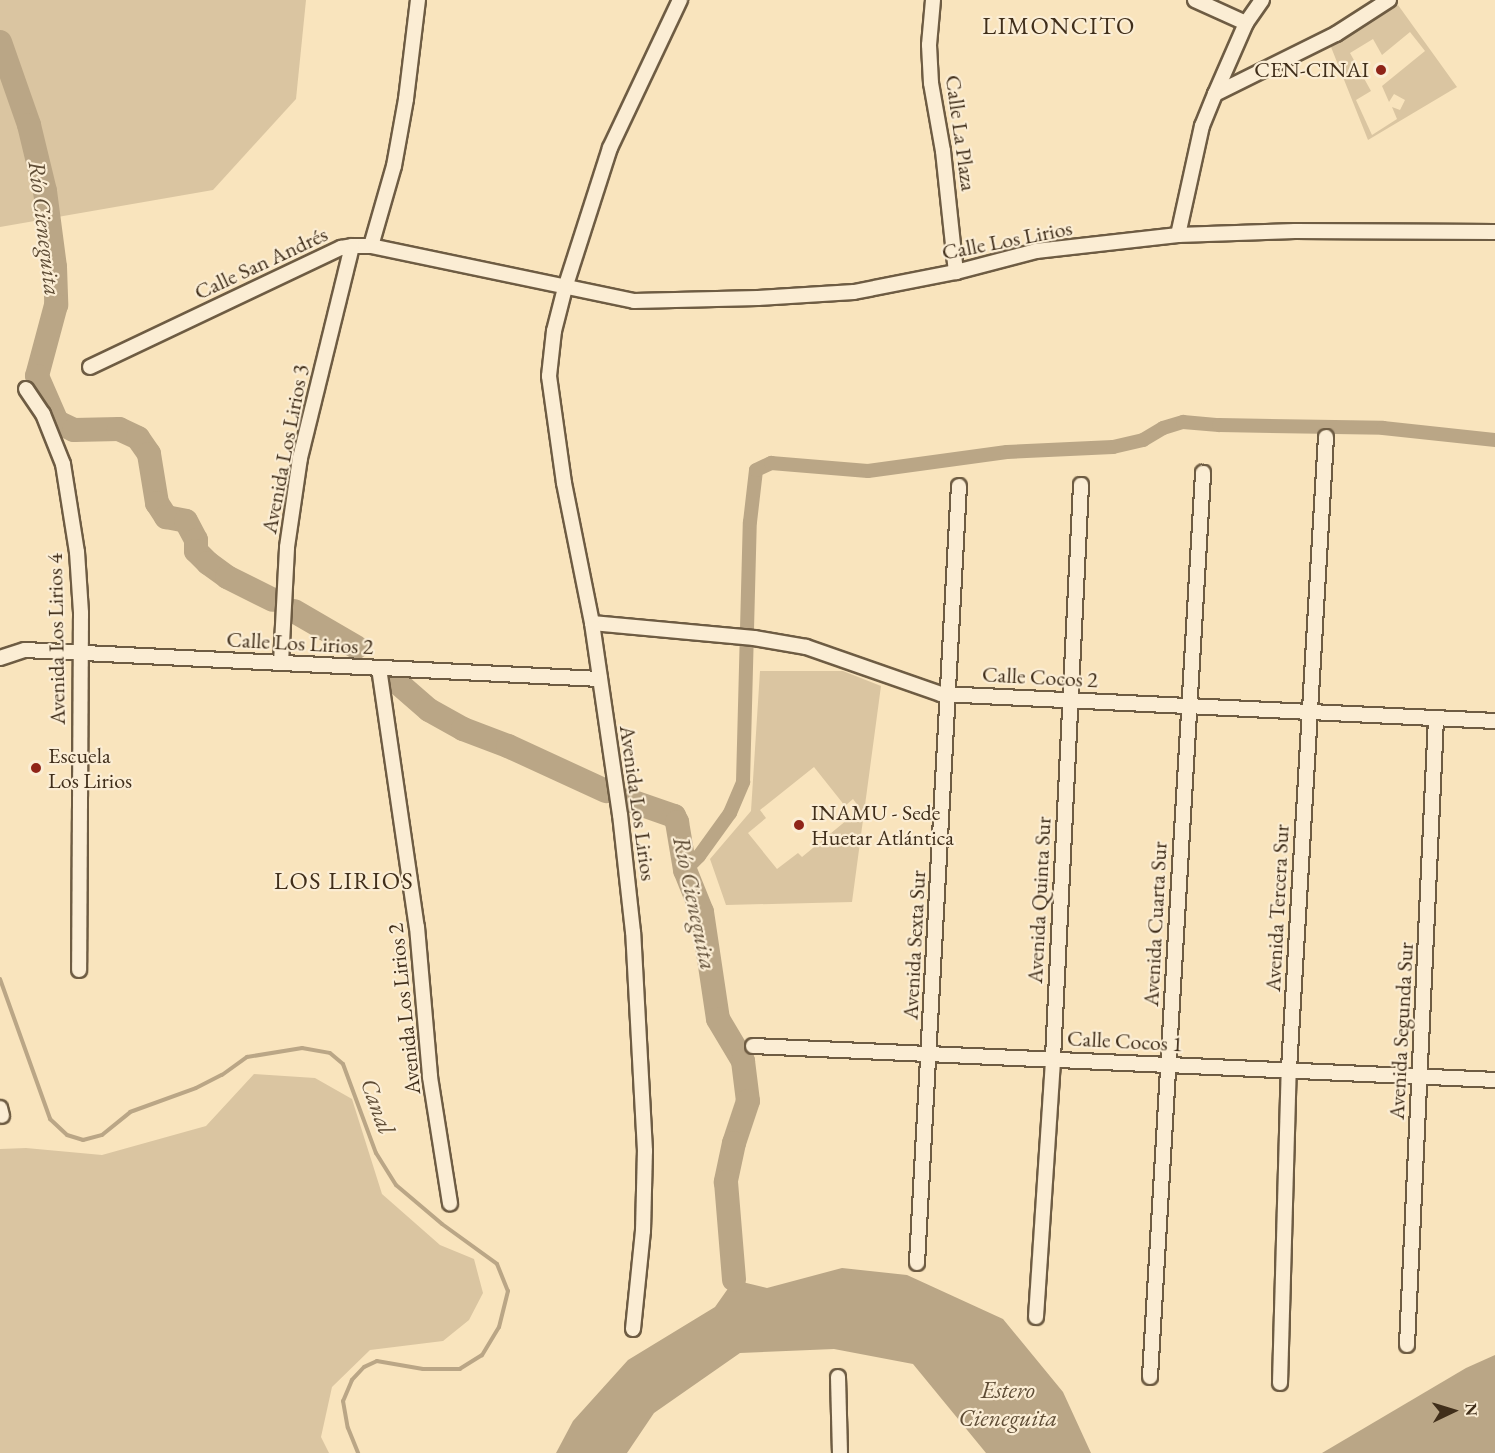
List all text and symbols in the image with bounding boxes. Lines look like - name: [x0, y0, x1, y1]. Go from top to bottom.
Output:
- district label: LIMONCITO: [982, 12, 1136, 40]
- place label: CEN-CINAI: [1254, 57, 1369, 83]
- marker: CEN-CINAI: [1374, 63, 1388, 77]
- street label: Calle La Plaza: [940, 73, 982, 193]
- water label: Río Cieneguita: [22, 159, 68, 297]
- street label: Calle Los Lirios: [940, 214, 1074, 266]
- street label: Calle San Andrés: [190, 221, 332, 305]
- street label: Avenida Los Lirios 3: [256, 362, 314, 536]
- street label: Avenida Los Lirios 4: [41, 553, 71, 725]
- street label: Calle Los Lirios 2: [226, 626, 374, 660]
- street label: Calle Cocos 2: [981, 661, 1099, 693]
- street label: Avenida Los Lirios: [614, 723, 662, 883]
- place label: Escuela Los Lirios: [48, 742, 132, 794]
- marker: Escuela Los Lirios: [29, 761, 43, 775]
- place label: INAMU - Sede Huetar Atlántica: [811, 799, 954, 850]
- street label: Avenida Quinta Sur: [1021, 816, 1057, 984]
- marker: INAMU - Sede Huetar Atlántica: [792, 818, 806, 832]
- street label: Avenida Tercera Sur: [1259, 824, 1295, 992]
- water label: Río Cieneguita: [667, 834, 723, 972]
- street label: Avenida Cuarta Sur: [1137, 841, 1173, 1007]
- district label: LOS LIRIOS: [274, 867, 414, 895]
- street label: Avenida Sexta Sur: [897, 869, 931, 1021]
- street label: Avenida Los Lirios 2: [382, 922, 426, 1096]
- street label: Avenida Segunda Sur: [1383, 942, 1419, 1120]
- street label: Calle Cocos 1: [1066, 1025, 1184, 1057]
- water label: Canal: [355, 1074, 401, 1138]
- water label: Estero Cieneguita: [959, 1376, 1057, 1432]
- north arrow: [1423, 1381, 1483, 1441]
- text: N: [1461, 1403, 1482, 1417]

